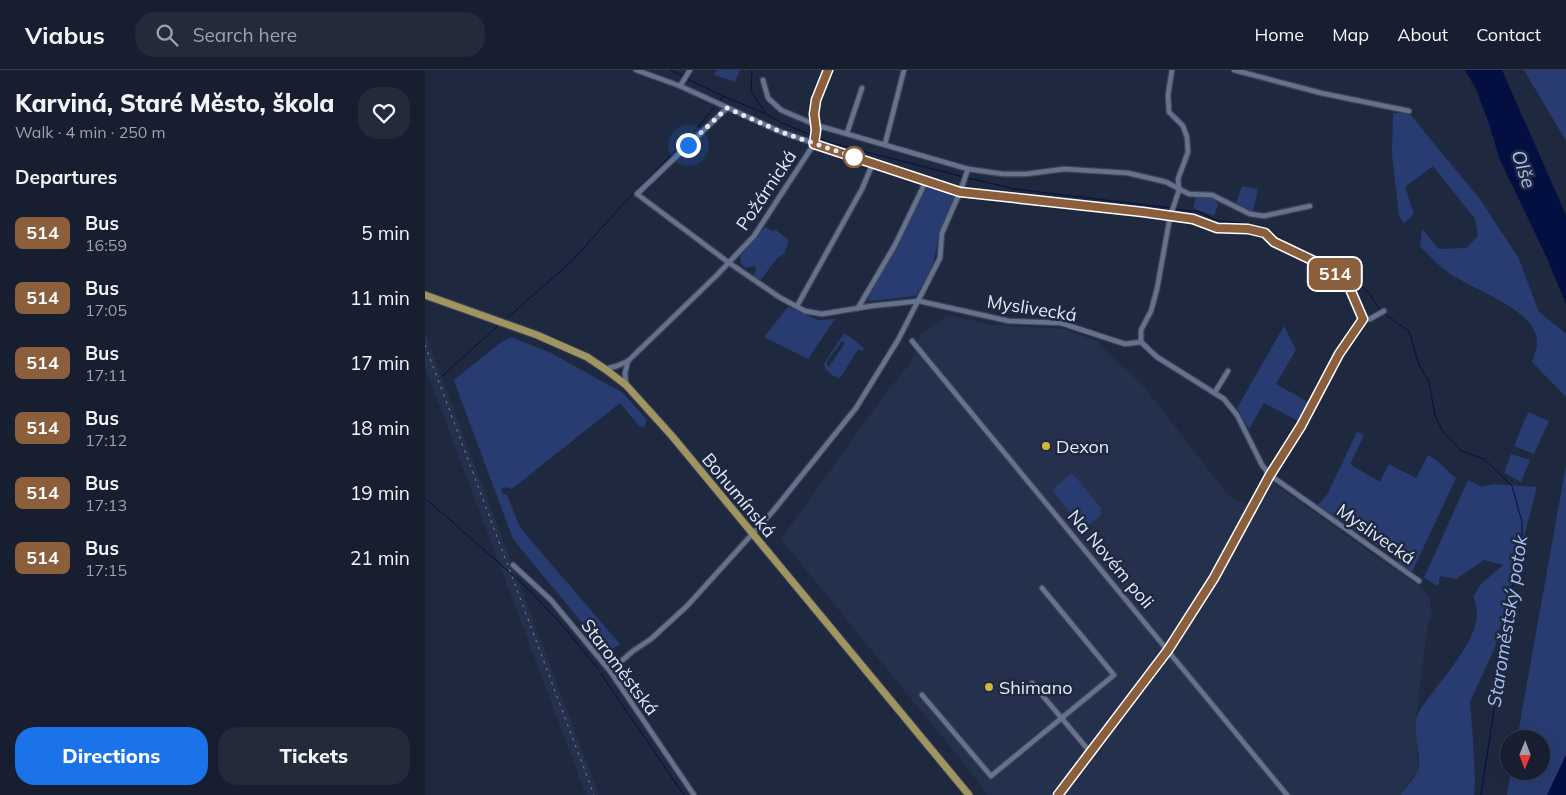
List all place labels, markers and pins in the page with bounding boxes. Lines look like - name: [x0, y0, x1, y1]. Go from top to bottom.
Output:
- unlabelled marker: [843, 146, 865, 168]
- place label: Dexon: [1056, 435, 1109, 458]
- marker: Dexon: [1040, 440, 1052, 452]
- place label: Shimano: [999, 676, 1072, 699]
- marker: Shimano: [983, 681, 995, 693]

